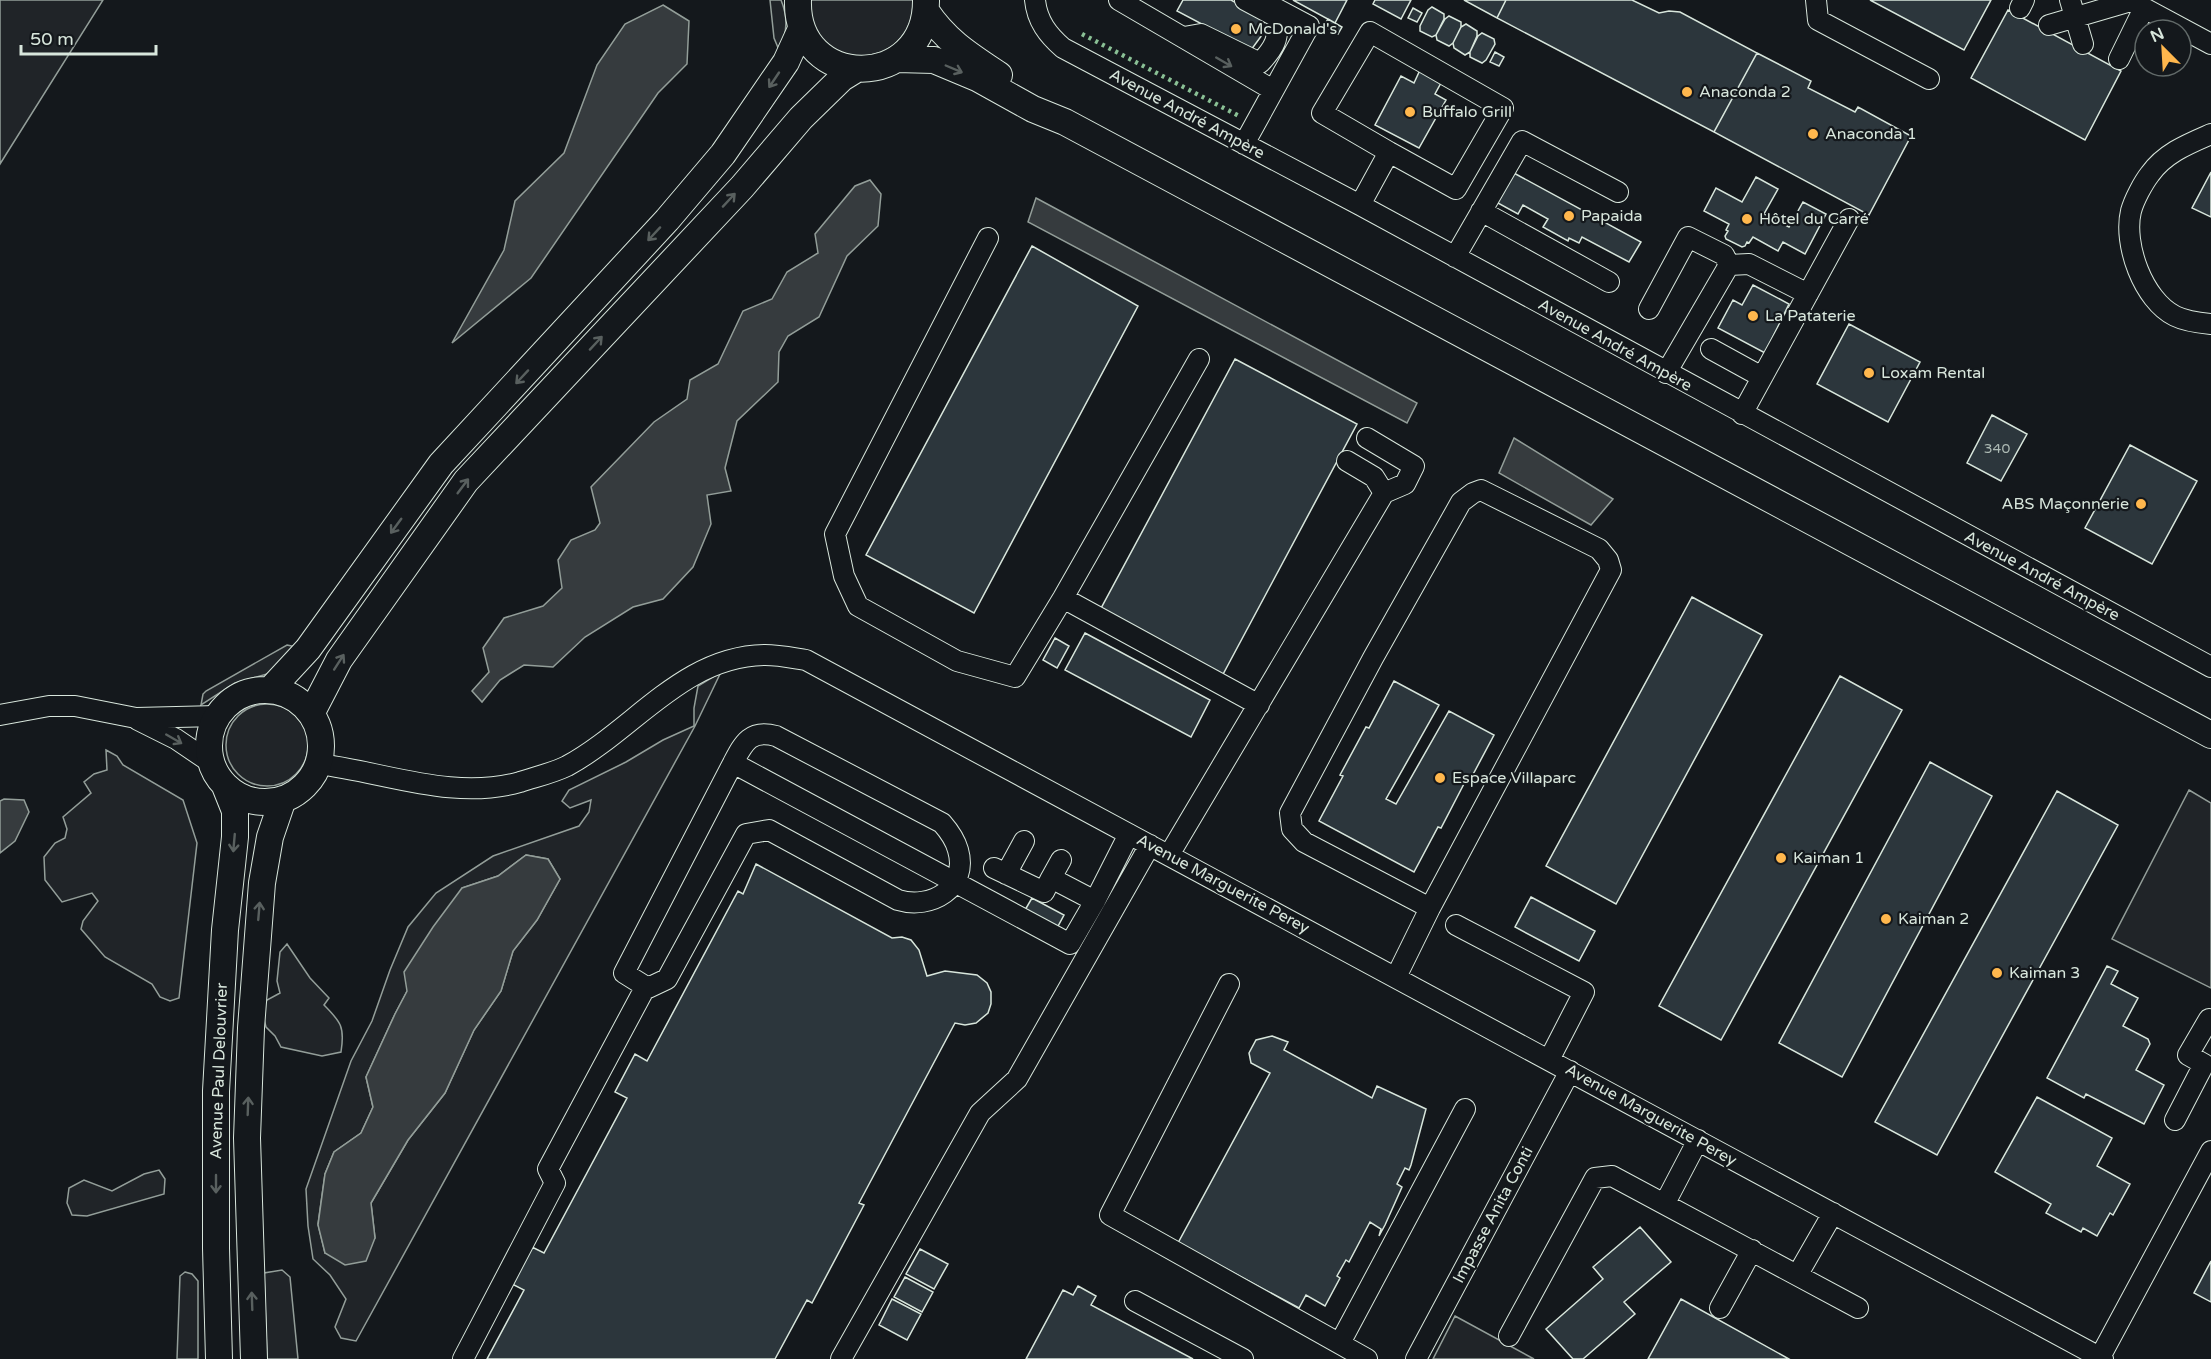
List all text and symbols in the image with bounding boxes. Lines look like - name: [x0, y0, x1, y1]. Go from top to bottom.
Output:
- scale bar: [21, 18, 156, 56]
- north arrow: [2133, 18, 2193, 78]
- place label: McDonald's: [1248, 19, 1337, 39]
- marker: McDonald's: [1229, 22, 1243, 36]
- text: N: [2147, 23, 2167, 47]
- text: 50 m: [30, 28, 74, 50]
- one-way arrow: [1215, 56, 1232, 68]
- one-way arrow: [945, 64, 963, 75]
- street label: Avenue André Ampère: [1106, 65, 1268, 163]
- one-way arrow: [767, 72, 780, 89]
- place label: Anaconda 2: [1699, 82, 1791, 102]
- marker: Anaconda 2: [1680, 85, 1694, 99]
- place label: Buffalo Grill: [1422, 102, 1512, 122]
- marker: Buffalo Grill: [1403, 105, 1417, 119]
- place label: Anaconda 1: [1825, 124, 1917, 144]
- marker: Anaconda 1: [1806, 127, 1820, 141]
- one-way arrow: [722, 193, 736, 208]
- place label: Papaida: [1581, 206, 1643, 226]
- marker: Papaida: [1562, 209, 1576, 223]
- place label: Hôtel du Carré: [1759, 209, 1869, 229]
- marker: Hôtel du Carré: [1740, 212, 1754, 226]
- one-way arrow: [647, 226, 661, 241]
- street label: Avenue André Ampère: [1535, 294, 1695, 396]
- place label: La Pataterie: [1765, 306, 1856, 326]
- marker: La Pataterie: [1746, 309, 1760, 323]
- one-way arrow: [588, 335, 603, 350]
- place label: Loxam Rental: [1881, 363, 1985, 383]
- marker: Loxam Rental: [1862, 366, 1876, 380]
- one-way arrow: [515, 370, 529, 385]
- house number: 340: [1984, 440, 2010, 457]
- one-way arrow: [457, 478, 470, 494]
- place label: ABS Maçonnerie: [2002, 494, 2129, 514]
- marker: ABS Maçonnerie: [2134, 497, 2148, 511]
- one-way arrow: [390, 518, 403, 534]
- street label: Avenue André Ampère: [1961, 527, 2123, 625]
- one-way arrow: [333, 654, 345, 671]
- one-way arrow: [165, 733, 182, 745]
- place label: Espace Villaparc: [1452, 768, 1576, 788]
- marker: Espace Villaparc: [1433, 771, 1447, 785]
- street label: Avenue Marguerite Perey: [1133, 830, 1313, 938]
- one-way arrow: [228, 832, 239, 852]
- place label: Kaiman 1: [1793, 848, 1864, 868]
- marker: Kaiman 1: [1774, 851, 1788, 865]
- one-way arrow: [254, 902, 265, 921]
- place label: Kaiman 2: [1898, 909, 1969, 929]
- marker: Kaiman 2: [1879, 912, 1893, 926]
- place label: Kaiman 3: [2009, 963, 2080, 983]
- marker: Kaiman 3: [1990, 966, 2004, 980]
- street label: Avenue Paul Delouvrier: [206, 982, 232, 1160]
- street label: Avenue Marguerite Perey: [1562, 1059, 1741, 1171]
- one-way arrow: [242, 1096, 253, 1116]
- street label: Impasse Anita Conti: [1449, 1143, 1537, 1287]
- one-way arrow: [210, 1173, 222, 1193]
- one-way arrow: [246, 1291, 257, 1311]

